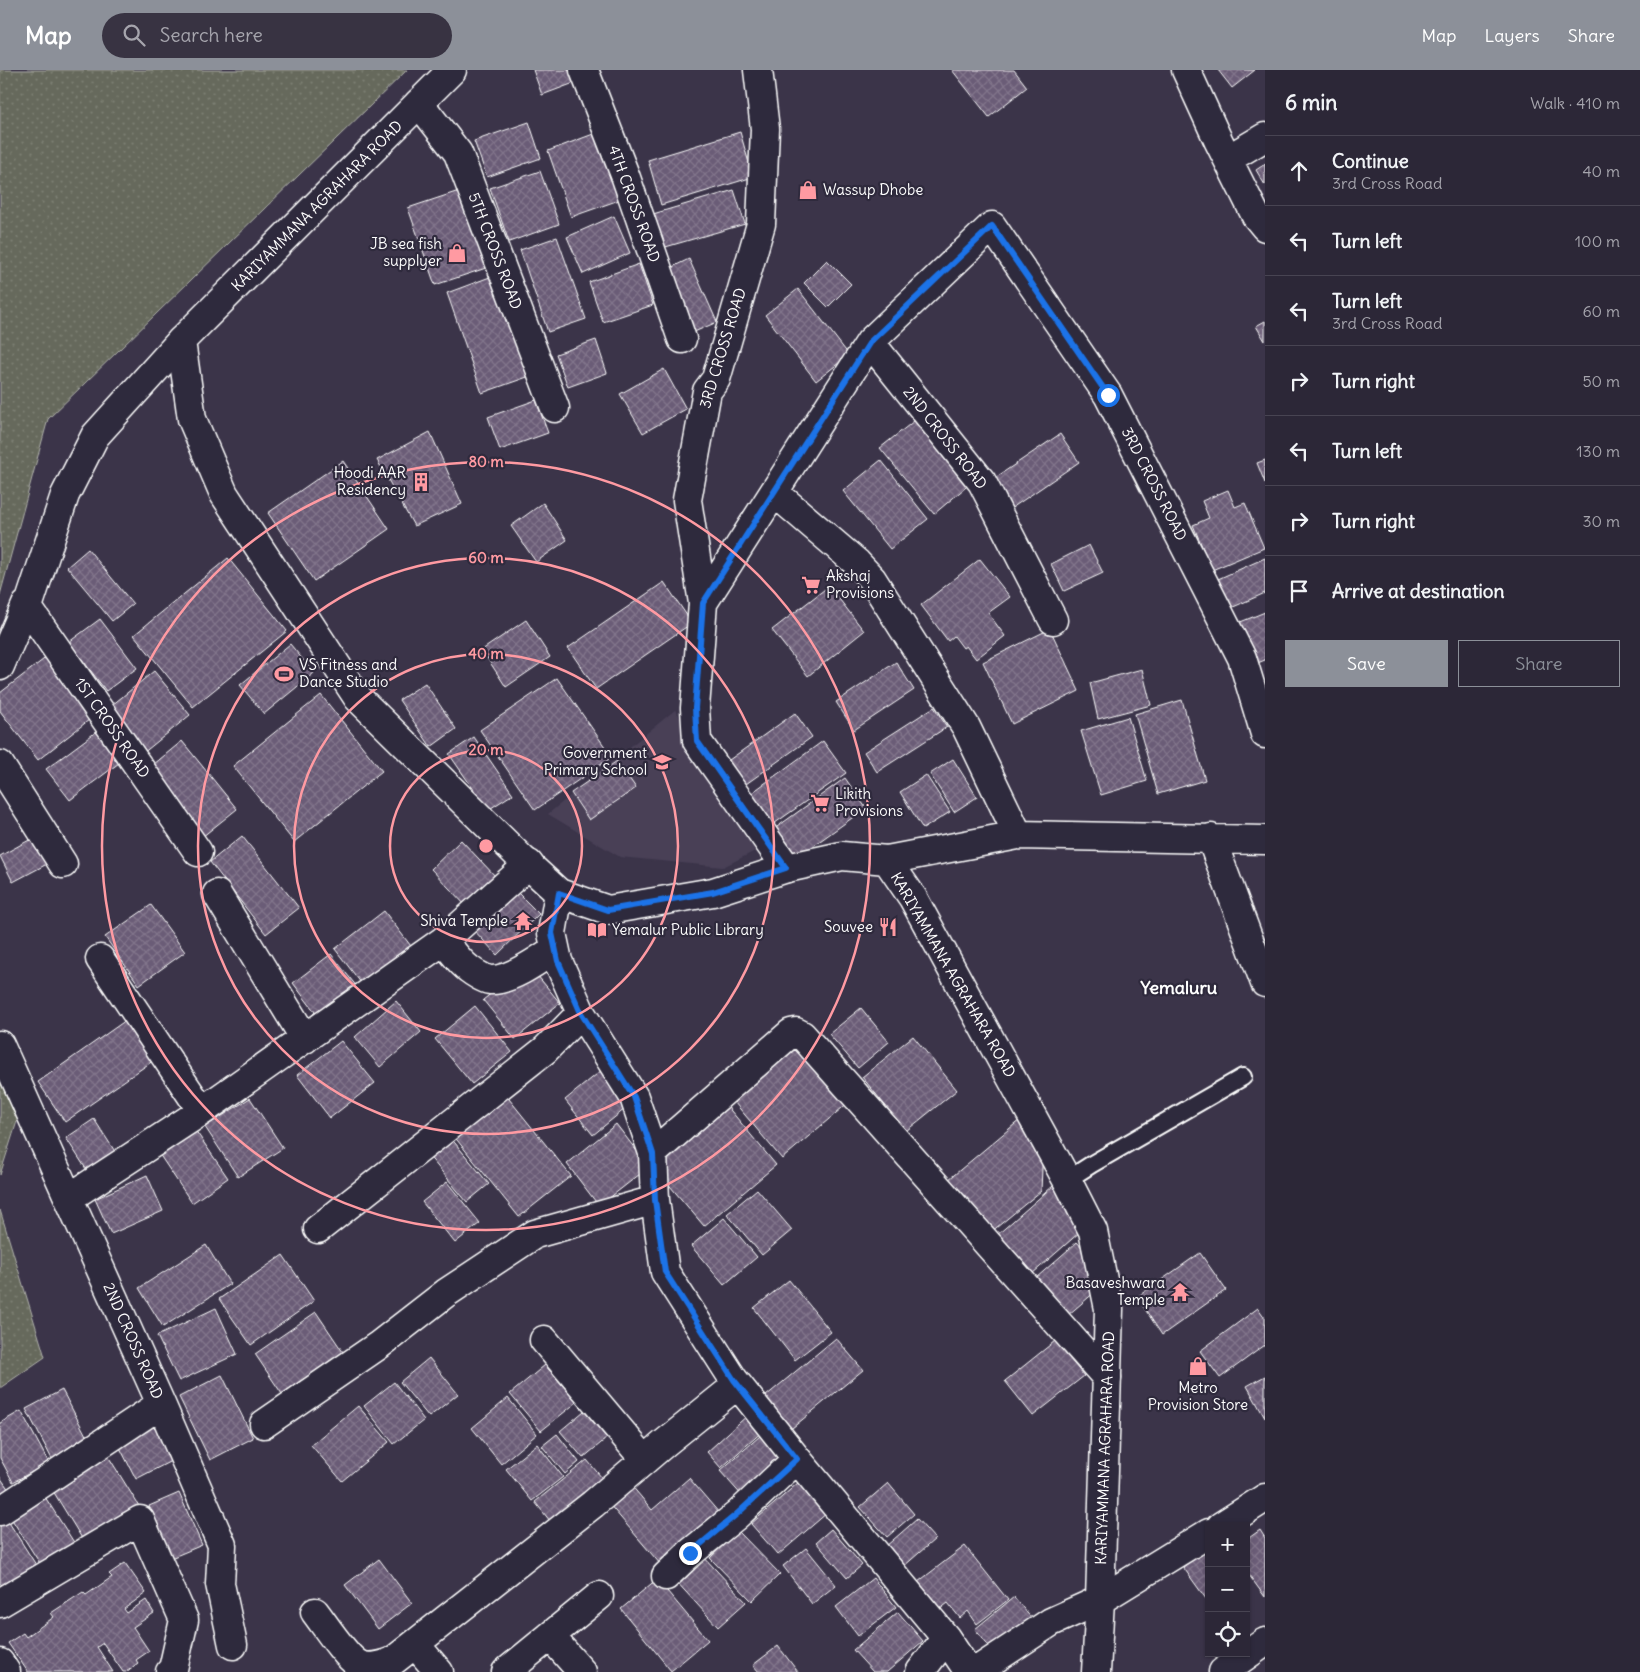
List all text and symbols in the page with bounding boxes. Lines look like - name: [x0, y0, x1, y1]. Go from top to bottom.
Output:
- search box: [102, 13, 452, 58]
- text: Map: [25, 20, 72, 50]
- icon: search: [120, 21, 148, 49]
- text: Search here: [160, 23, 263, 47]
- text: Map: [1421, 24, 1456, 47]
- text: Layers: [1484, 24, 1540, 47]
- text: Share: [1568, 24, 1615, 47]
- text: 6 min: [1285, 89, 1337, 116]
- text: Walk · 410 m: [1530, 93, 1620, 113]
- street label: KARIYAMMANA AGRAHARA ROAD: [227, 116, 406, 295]
- street label: 4TH CROSS ROAD: [604, 143, 664, 265]
- text: Continue: [1332, 149, 1409, 173]
- icon: ahead: [1285, 157, 1313, 185]
- text: 40 m: [1582, 161, 1620, 181]
- text: 3rd Cross Road: [1332, 173, 1442, 193]
- shop icon: Wassup Dhobe: [797, 179, 819, 201]
- place label: Wassup Dhobe: [823, 180, 923, 199]
- street label: 5TH CROSS ROAD: [464, 190, 526, 312]
- icon: left: [1285, 227, 1313, 255]
- text: Turn left: [1332, 229, 1402, 253]
- text: 100 m: [1575, 231, 1620, 251]
- place label: JB sea fish supplyer: [370, 234, 442, 270]
- shop icon: JB sea fish supplyer: [446, 242, 468, 264]
- street label: 3RD CROSS ROAD: [695, 285, 750, 410]
- text: Turn left: [1332, 289, 1402, 313]
- icon: left: [1285, 297, 1313, 325]
- text: 60 m: [1582, 301, 1620, 321]
- text: 3rd Cross Road: [1332, 313, 1442, 333]
- icon: right: [1285, 367, 1313, 395]
- text: Turn right: [1332, 369, 1415, 393]
- text: 50 m: [1582, 371, 1620, 391]
- street label: 2ND CROSS ROAD: [899, 382, 991, 493]
- route start: [1097, 384, 1120, 407]
- street label: 3RD CROSS ROAD: [1118, 424, 1191, 544]
- icon: left: [1285, 437, 1313, 465]
- text: Turn left: [1332, 439, 1402, 463]
- text: 130 m: [1576, 441, 1620, 461]
- text: 80 m: [468, 452, 504, 471]
- place label: Hoodi AAR Residency: [334, 463, 406, 499]
- building icon: Hoodi AAR Residency: [410, 471, 432, 493]
- icon: right: [1285, 507, 1313, 535]
- text: Turn right: [1332, 509, 1415, 533]
- text: 30 m: [1583, 511, 1620, 531]
- text: 60 m: [468, 548, 504, 567]
- place label: Akshaj Provisions: [826, 566, 894, 602]
- supermarket icon: Akshaj Provisions: [800, 574, 822, 596]
- icon: arrive: [1285, 577, 1313, 605]
- text: Arrive at destination: [1332, 579, 1505, 603]
- button: Save: [1285, 640, 1448, 687]
- button: Share: [1458, 640, 1620, 687]
- text: 40 m: [468, 644, 504, 663]
- place label: VS Fitness and Dance Studio: [299, 655, 397, 691]
- sports icon: VS Fitness and Dance Studio: [273, 663, 295, 685]
- street label: 1ST CROSS ROAD: [71, 674, 154, 782]
- text: 20 m: [469, 740, 503, 759]
- place label: Government Primary School: [544, 743, 647, 779]
- school or university icon: Government Primary School: [651, 751, 673, 773]
- place label: Likith Provisions: [835, 784, 903, 820]
- supermarket icon: Likith Provisions: [809, 792, 831, 814]
- centre of rings: [477, 837, 495, 855]
- street label: KARIYAMMANA AGRAHARA ROAD: [887, 869, 1020, 1081]
- temple icon: Shiva Temple: [512, 910, 534, 932]
- place label: Shiva Temple: [420, 911, 508, 930]
- restaurant icon: Souvee: [877, 916, 899, 938]
- place label: Souvee: [824, 917, 873, 936]
- library icon: Yemalur Public Library: [586, 919, 608, 941]
- place label: Yemalur Public Library: [612, 920, 764, 939]
- district label: Yemaluru: [1140, 976, 1218, 999]
- place label: Basaveshwara Temple: [1066, 1273, 1165, 1309]
- street label: 2ND CROSS ROAD: [99, 1280, 168, 1402]
- temple icon: Basaveshwara Temple: [1169, 1281, 1191, 1303]
- street label: KARIYAMMANA AGRAHARA ROAD: [1091, 1331, 1118, 1565]
- shop icon: Metro Provision Store: [1187, 1355, 1209, 1377]
- place label: Metro Provision Store: [1148, 1378, 1248, 1414]
- map controls: [1205, 1522, 1250, 1657]
- button: +: [1205, 1522, 1250, 1567]
- route end: [679, 1542, 702, 1565]
- button: −: [1205, 1567, 1250, 1612]
- button: locate: [1205, 1612, 1250, 1657]

